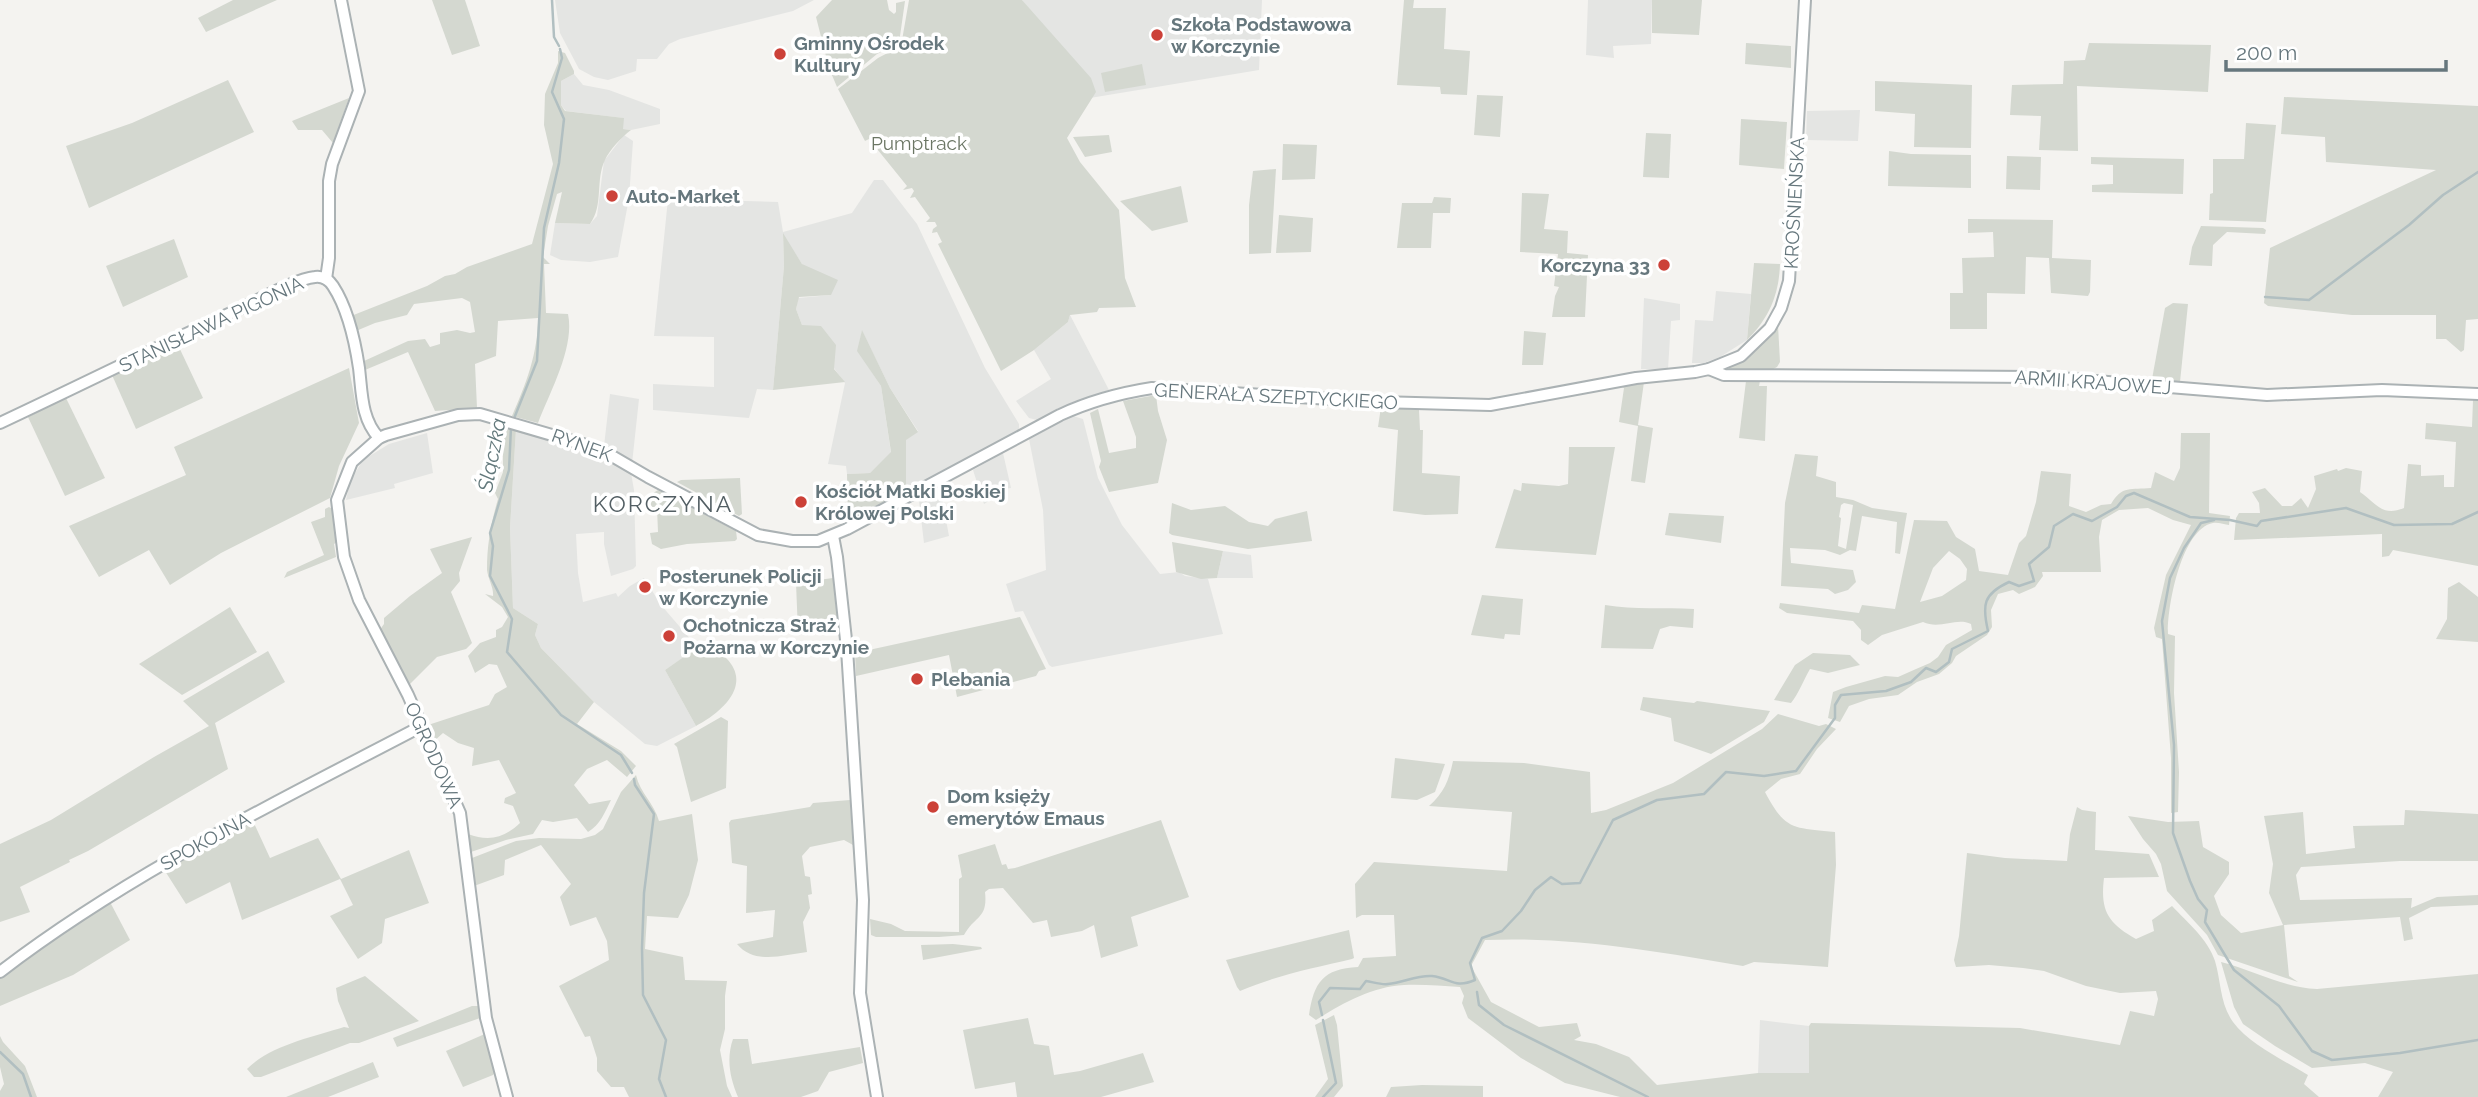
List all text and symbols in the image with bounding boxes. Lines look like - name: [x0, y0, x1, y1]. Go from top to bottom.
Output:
- place label: Szkoła Podstawowa w Korczynie: [1171, 13, 1352, 57]
- marker: Szkoła Podstawowa w Korczynie: [1149, 27, 1165, 43]
- scale bar: [2226, 28, 2446, 72]
- place label: Gminny Ośrodek Kultury: [794, 32, 945, 76]
- text: 200 m: [2236, 40, 2297, 65]
- marker: Gminny Ośrodek Kultury: [772, 46, 788, 62]
- park label: Pumptrack: [871, 132, 967, 154]
- street label: KROŚNIEŃSKA: [1780, 136, 1808, 270]
- place label: Auto-Market: [626, 185, 741, 207]
- marker: Auto-Market: [604, 188, 620, 204]
- place label: Korczyna 33: [1541, 254, 1650, 276]
- marker: Korczyna 33: [1656, 257, 1672, 273]
- street label: STANISŁAWA PIGONIA: [115, 272, 307, 376]
- street label: ARMII KRAJOWEJ: [2014, 366, 2172, 398]
- street label: GENERAŁA SZEPTYCKIEGO: [1154, 379, 1398, 413]
- water label: Ślączka: [472, 416, 511, 495]
- street label: RYNEK: [549, 424, 616, 466]
- place label: Kościół Matki Boskiej Królowej Polski: [815, 480, 1006, 524]
- district label: KORCZYNA: [593, 490, 733, 517]
- marker: Kościół Matki Boskiej Królowej Polski: [793, 494, 809, 510]
- place label: Posterunek Policji w Korczynie: [659, 565, 822, 609]
- marker: Posterunek Policji w Korczynie: [637, 579, 653, 595]
- place label: Ochotnicza Straż Pożarna w Korczynie: [683, 614, 869, 658]
- marker: Ochotnicza Straż Pożarna w Korczynie: [661, 628, 677, 644]
- place label: Plebania: [931, 668, 1011, 690]
- marker: Plebania: [909, 671, 925, 687]
- street label: OGRODOWA: [401, 699, 467, 811]
- place label: Dom księży emerytów Emaus: [947, 785, 1105, 829]
- marker: Dom księży emerytów Emaus: [925, 799, 941, 815]
- street label: SPOKOJNA: [156, 807, 254, 875]

